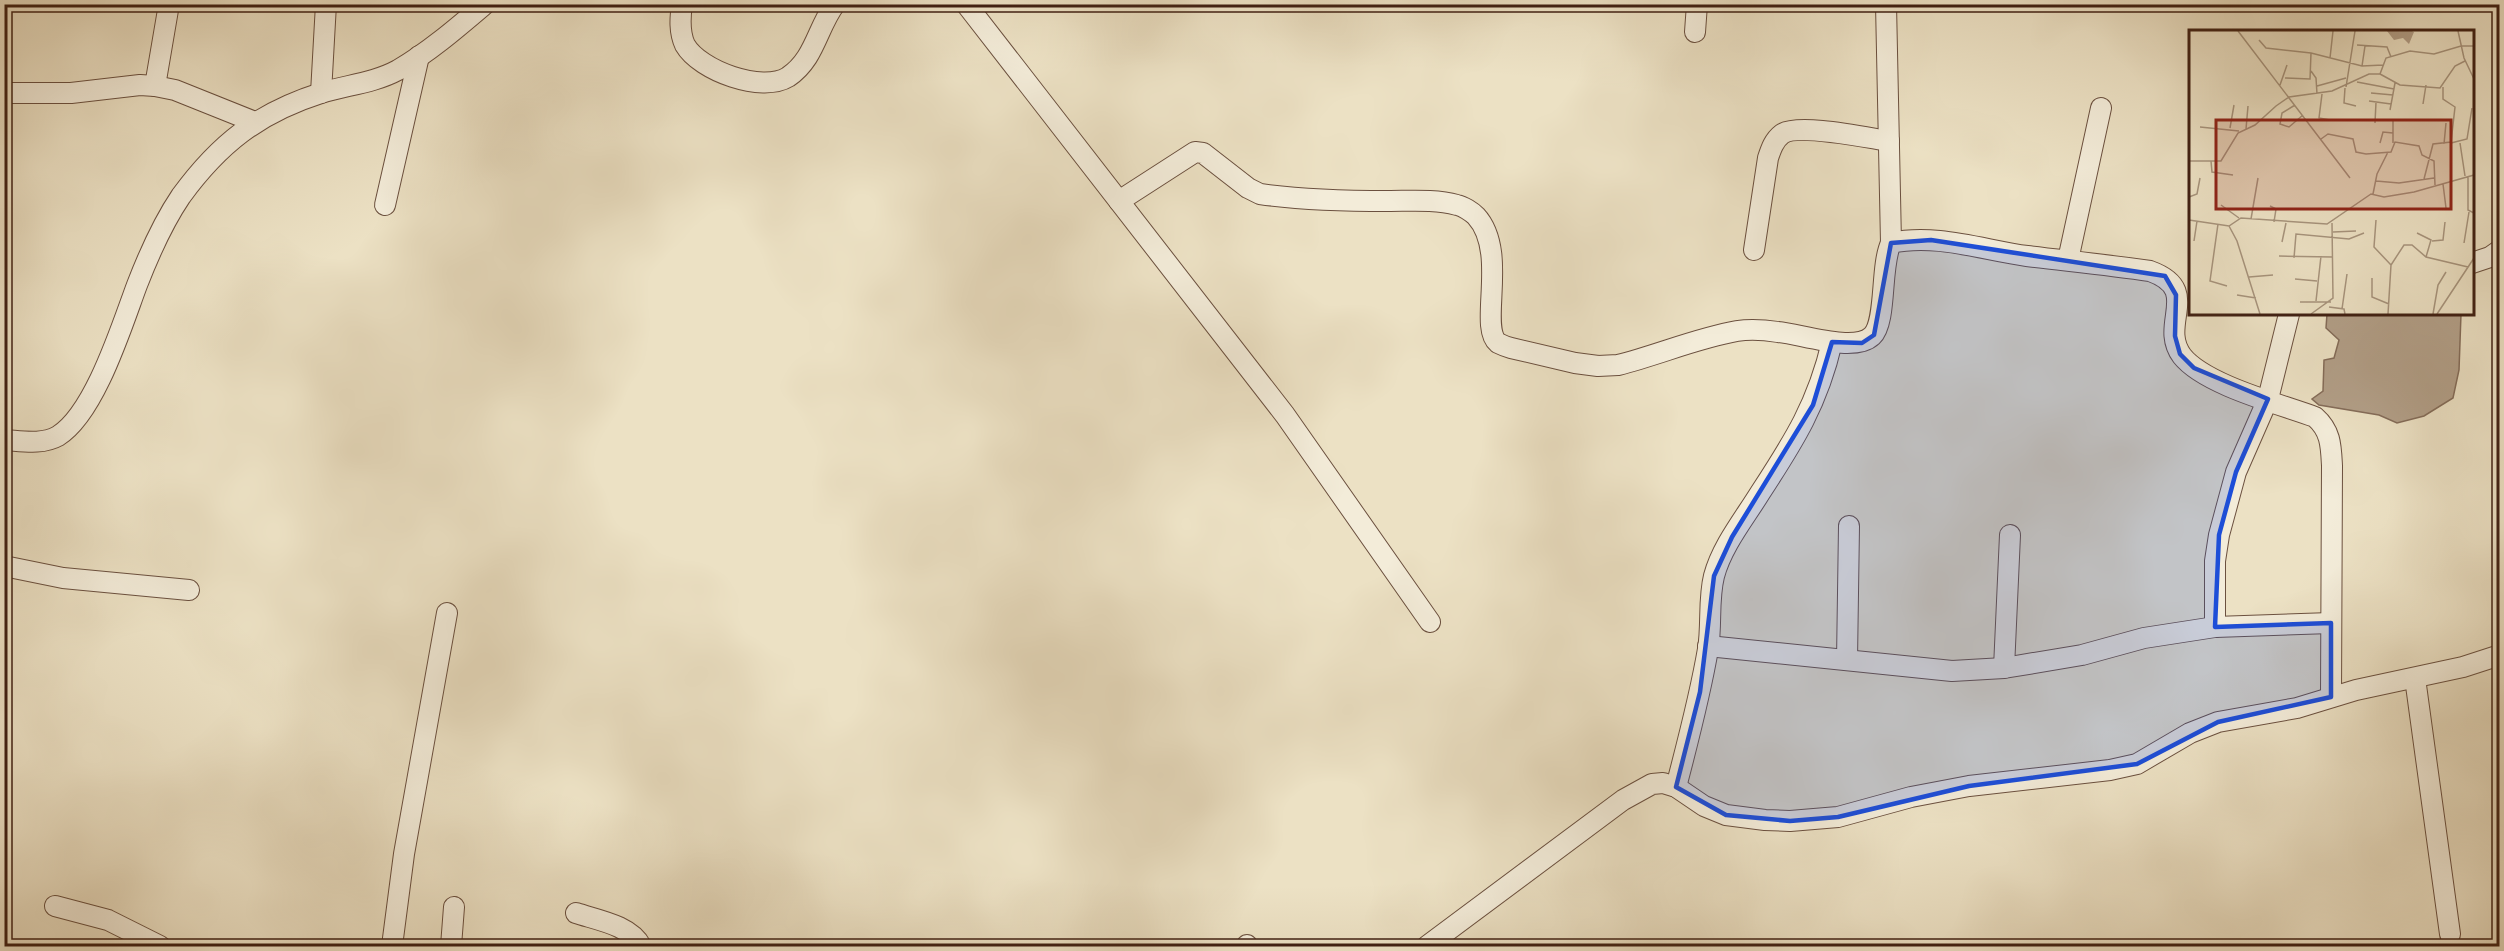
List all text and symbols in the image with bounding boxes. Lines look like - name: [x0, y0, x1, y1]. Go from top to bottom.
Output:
- inset map: [2189, 30, 2474, 315]

